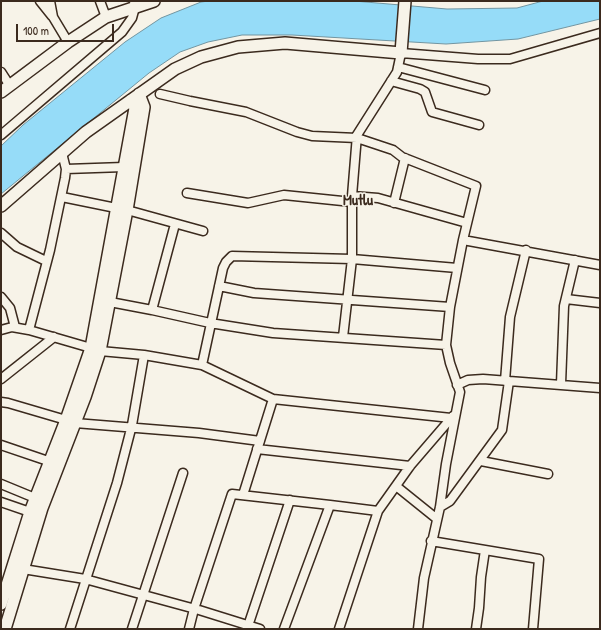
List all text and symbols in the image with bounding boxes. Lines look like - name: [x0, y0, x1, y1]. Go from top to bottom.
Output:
- scale bar: [18, 16, 116, 42]
- text: 100 m: [23, 22, 49, 39]
- district label: Mutlu: [343, 192, 373, 210]

